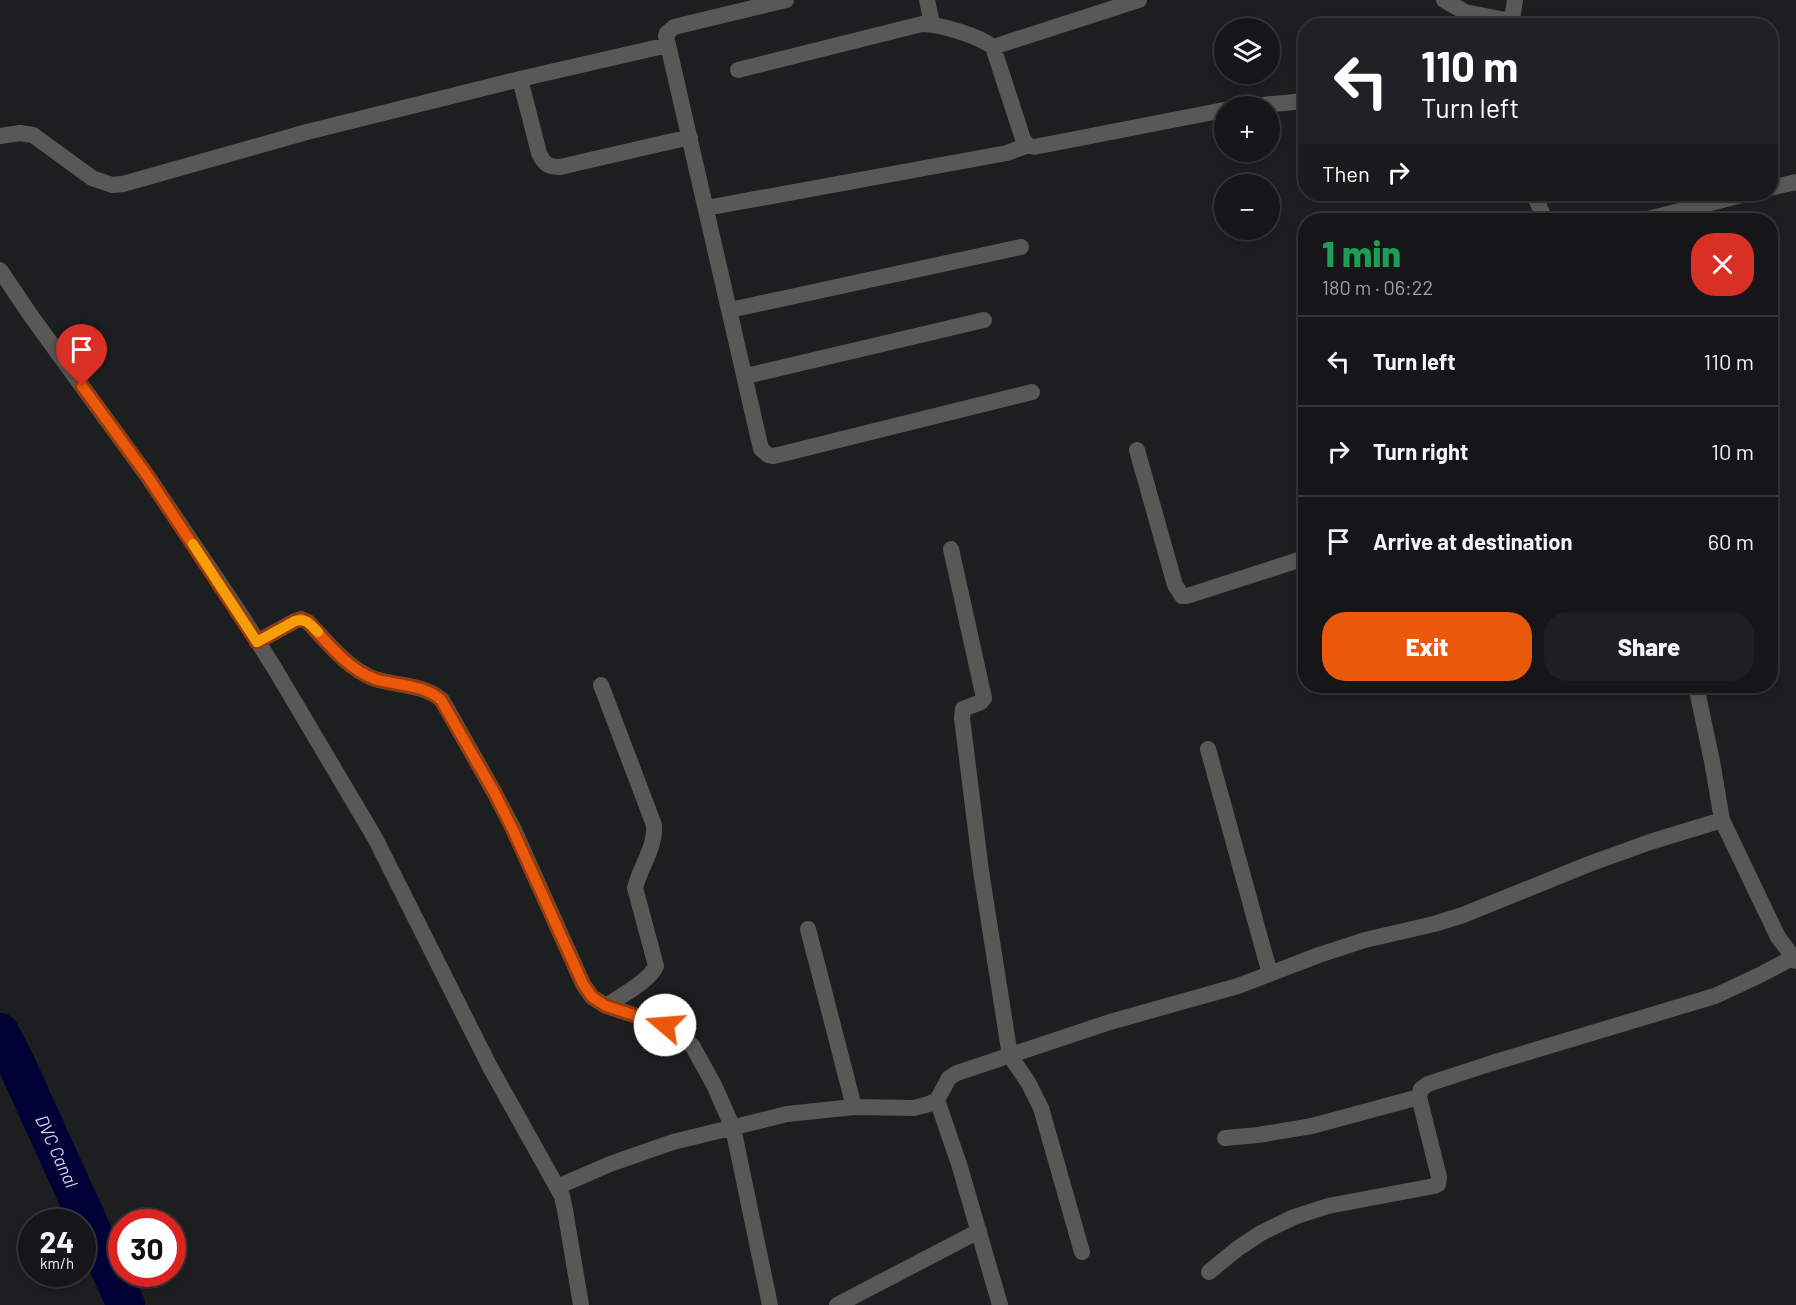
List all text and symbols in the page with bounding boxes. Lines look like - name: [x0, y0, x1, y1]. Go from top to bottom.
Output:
- map controls: [1214, 18, 1280, 240]
- button: layers: [1214, 18, 1280, 84]
- text: 110 m: [1421, 40, 1518, 90]
- icon: left: [1322, 42, 1400, 120]
- text: Turn left: [1421, 91, 1519, 123]
- button: +: [1214, 96, 1280, 162]
- icon: right: [1382, 156, 1415, 189]
- text: Then: [1322, 160, 1370, 186]
- button: −: [1214, 174, 1280, 240]
- text: 1 min: [1322, 231, 1401, 274]
- button: close: [1691, 233, 1754, 296]
- text: 180 m · 06:22: [1322, 275, 1433, 299]
- pin: [56, 324, 107, 386]
- icon: arrive: [65, 333, 98, 366]
- icon: left: [1322, 345, 1355, 378]
- text: Turn left: [1373, 348, 1456, 374]
- text: 110 m: [1704, 348, 1754, 374]
- icon: right: [1322, 435, 1355, 468]
- text: Turn right: [1373, 438, 1468, 464]
- text: 10 m: [1711, 438, 1754, 464]
- icon: arrive: [1322, 525, 1355, 558]
- text: Arrive at destination: [1373, 528, 1572, 554]
- text: 60 m: [1708, 528, 1754, 554]
- button: Exit: [1322, 612, 1532, 681]
- button: Share: [1544, 612, 1754, 681]
- position arrow: [633, 993, 697, 1057]
- water label: DVC Canal: [31, 1111, 83, 1191]
- speed limit sign: 30: [108, 1209, 186, 1287]
- text: 24: [40, 1223, 74, 1259]
- text: km/h: [40, 1254, 74, 1272]

